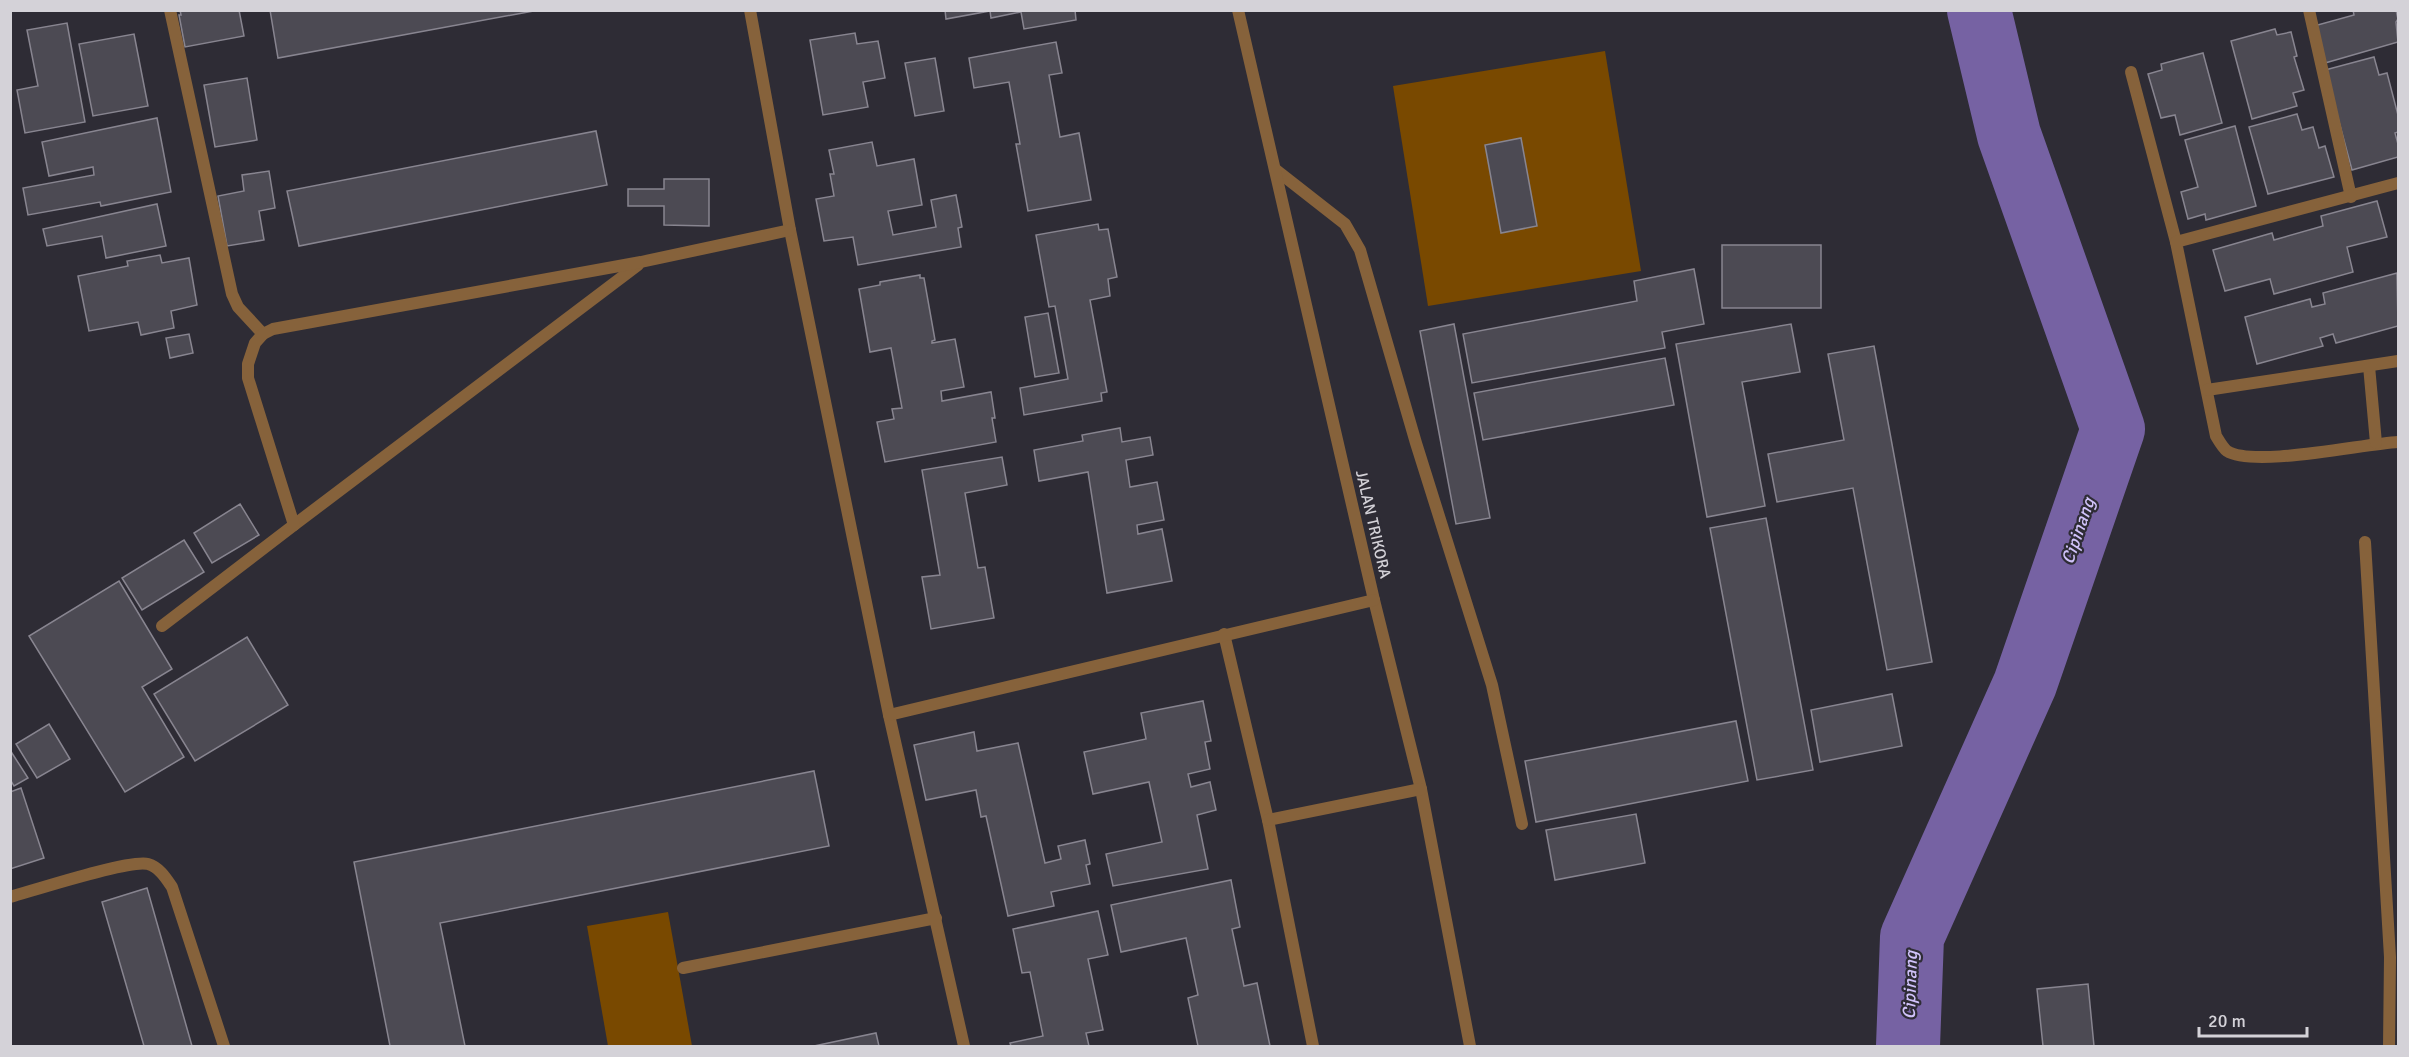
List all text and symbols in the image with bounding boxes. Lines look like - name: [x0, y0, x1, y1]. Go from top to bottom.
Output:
- street label: JALAN TRIKORA: [1351, 468, 1395, 581]
- water label: Cipinang: [2056, 494, 2100, 567]
- water label: Cipinang: [1898, 949, 1922, 1020]
- scale bar: [2199, 1000, 2307, 1038]
- text: 20 m: [2208, 1010, 2246, 1032]

